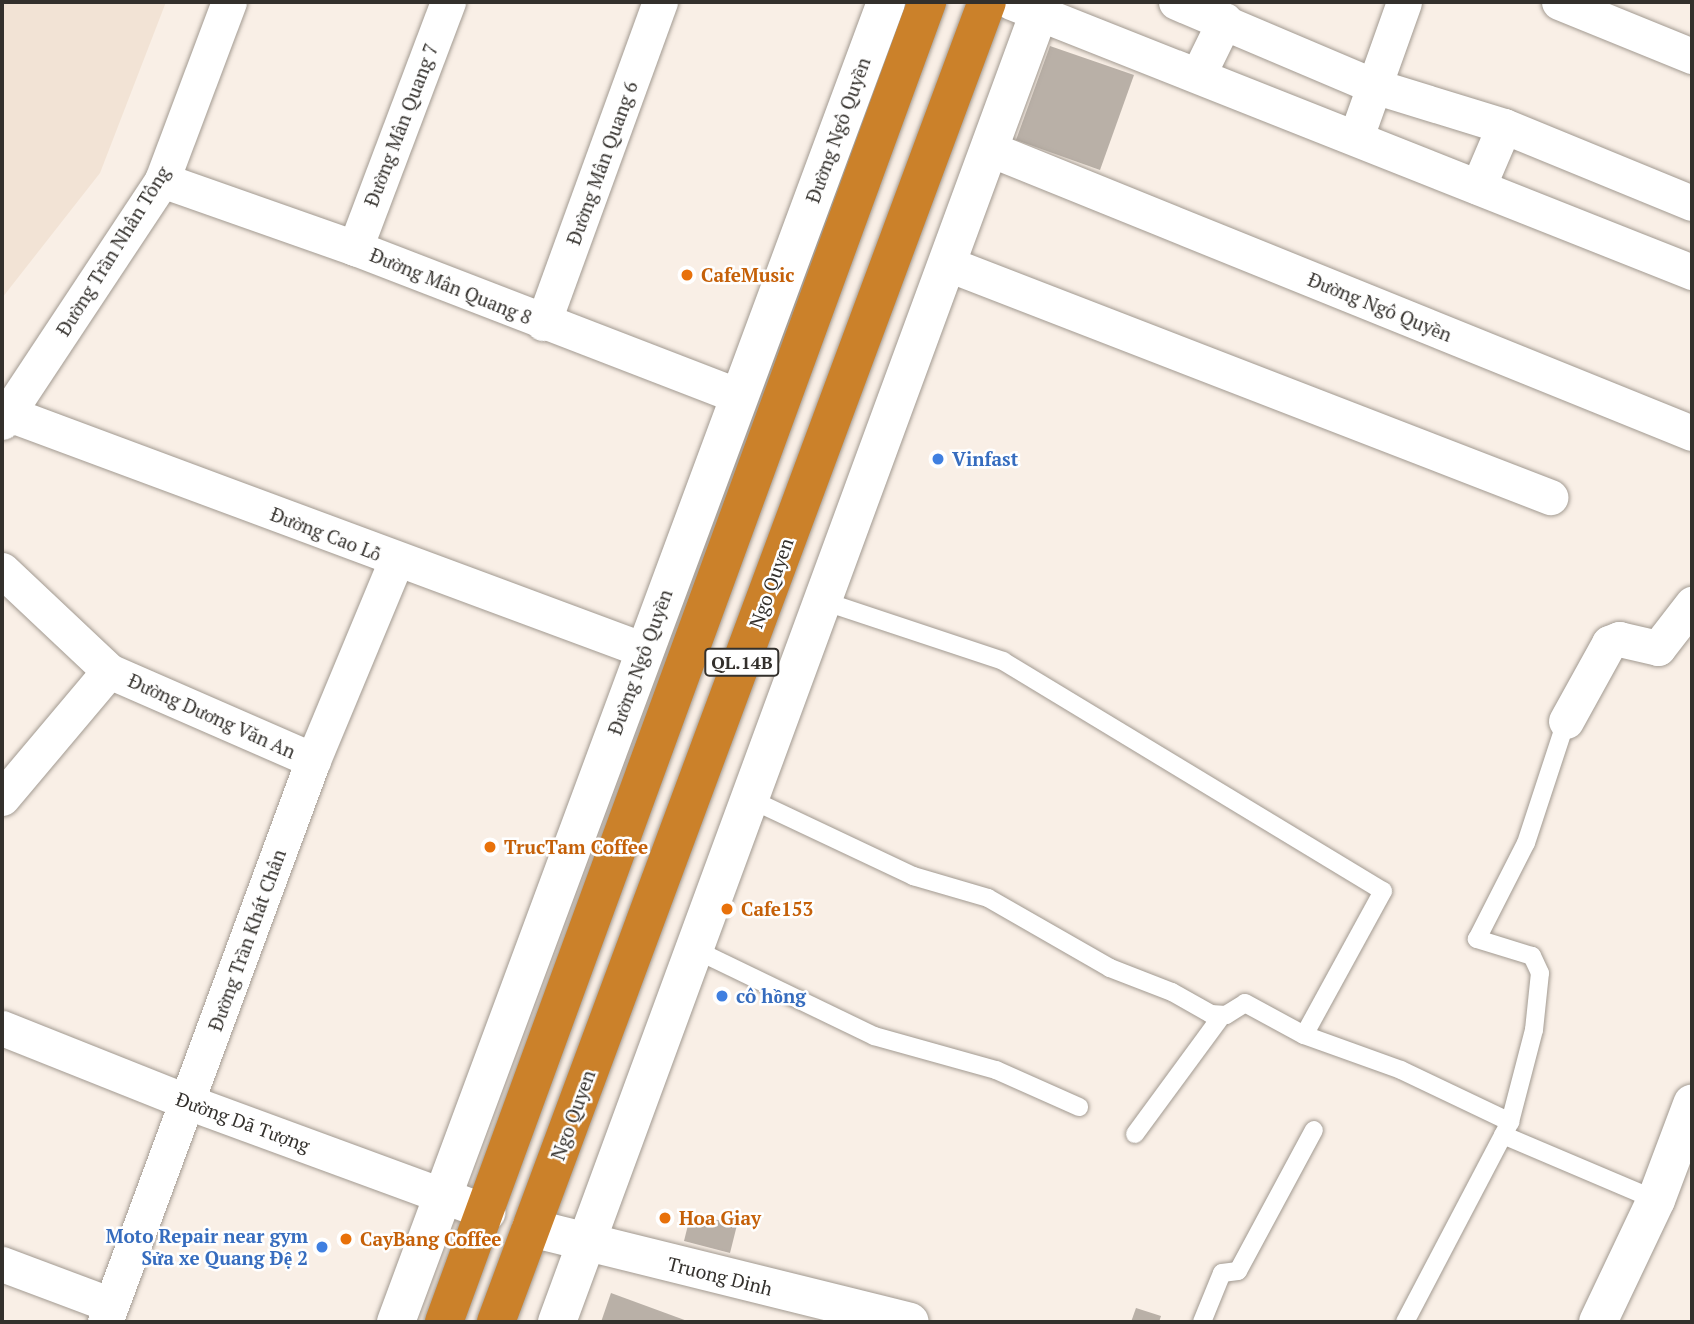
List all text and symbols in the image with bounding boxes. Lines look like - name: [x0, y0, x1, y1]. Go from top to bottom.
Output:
- street label: Đường Mân Quang 7: [359, 41, 443, 209]
- street label: Đường Ngô Quyền: [801, 54, 875, 206]
- street label: Đường Mân Quang 6: [562, 78, 642, 248]
- street label: Đường Trần Nhân Tông: [52, 162, 174, 340]
- street label: Đường Mân Quang 8: [367, 243, 535, 329]
- place label: CafeMusic: [701, 264, 795, 286]
- marker: CafeMusic: [679, 267, 695, 283]
- street label: Đường Ngô Quyền: [1305, 268, 1455, 346]
- place label: Vinfast: [952, 448, 1018, 470]
- marker: Vinfast: [930, 451, 946, 467]
- street label: Đường Cao Lỗ: [267, 502, 385, 566]
- street label: Ngo Quyen: [744, 535, 798, 631]
- street label: Đường Ngô Quyền: [603, 586, 677, 738]
- road number: QL.14B: [704, 648, 780, 676]
- street label: Đường Dương Văn An: [124, 669, 300, 763]
- place label: TrucTam Coffee: [504, 836, 648, 858]
- marker: TrucTam Coffee: [482, 839, 498, 855]
- street label: Đường Trần Khát Chân: [204, 846, 290, 1034]
- place label: Cafe153: [741, 898, 813, 920]
- marker: Cafe153: [719, 901, 735, 917]
- place label: cô hồng: [736, 985, 806, 1007]
- marker: cô hồng: [714, 988, 730, 1004]
- street label: Ngo Quyen: [546, 1067, 600, 1163]
- street label: Đường Dã Tượng: [173, 1087, 313, 1157]
- place label: Hoa Giay: [679, 1207, 761, 1229]
- marker: Hoa Giay: [657, 1210, 673, 1226]
- place label: Moto Repair near gym Sửa xe Quang Đệ 2: [106, 1225, 308, 1269]
- place label: CayBang Coffee: [360, 1228, 502, 1250]
- marker: CayBang Coffee: [338, 1231, 354, 1247]
- marker: Moto Repair near gym Sửa xe Quang Đệ 2: [314, 1239, 330, 1255]
- street label: Truong Dinh: [665, 1252, 775, 1300]

